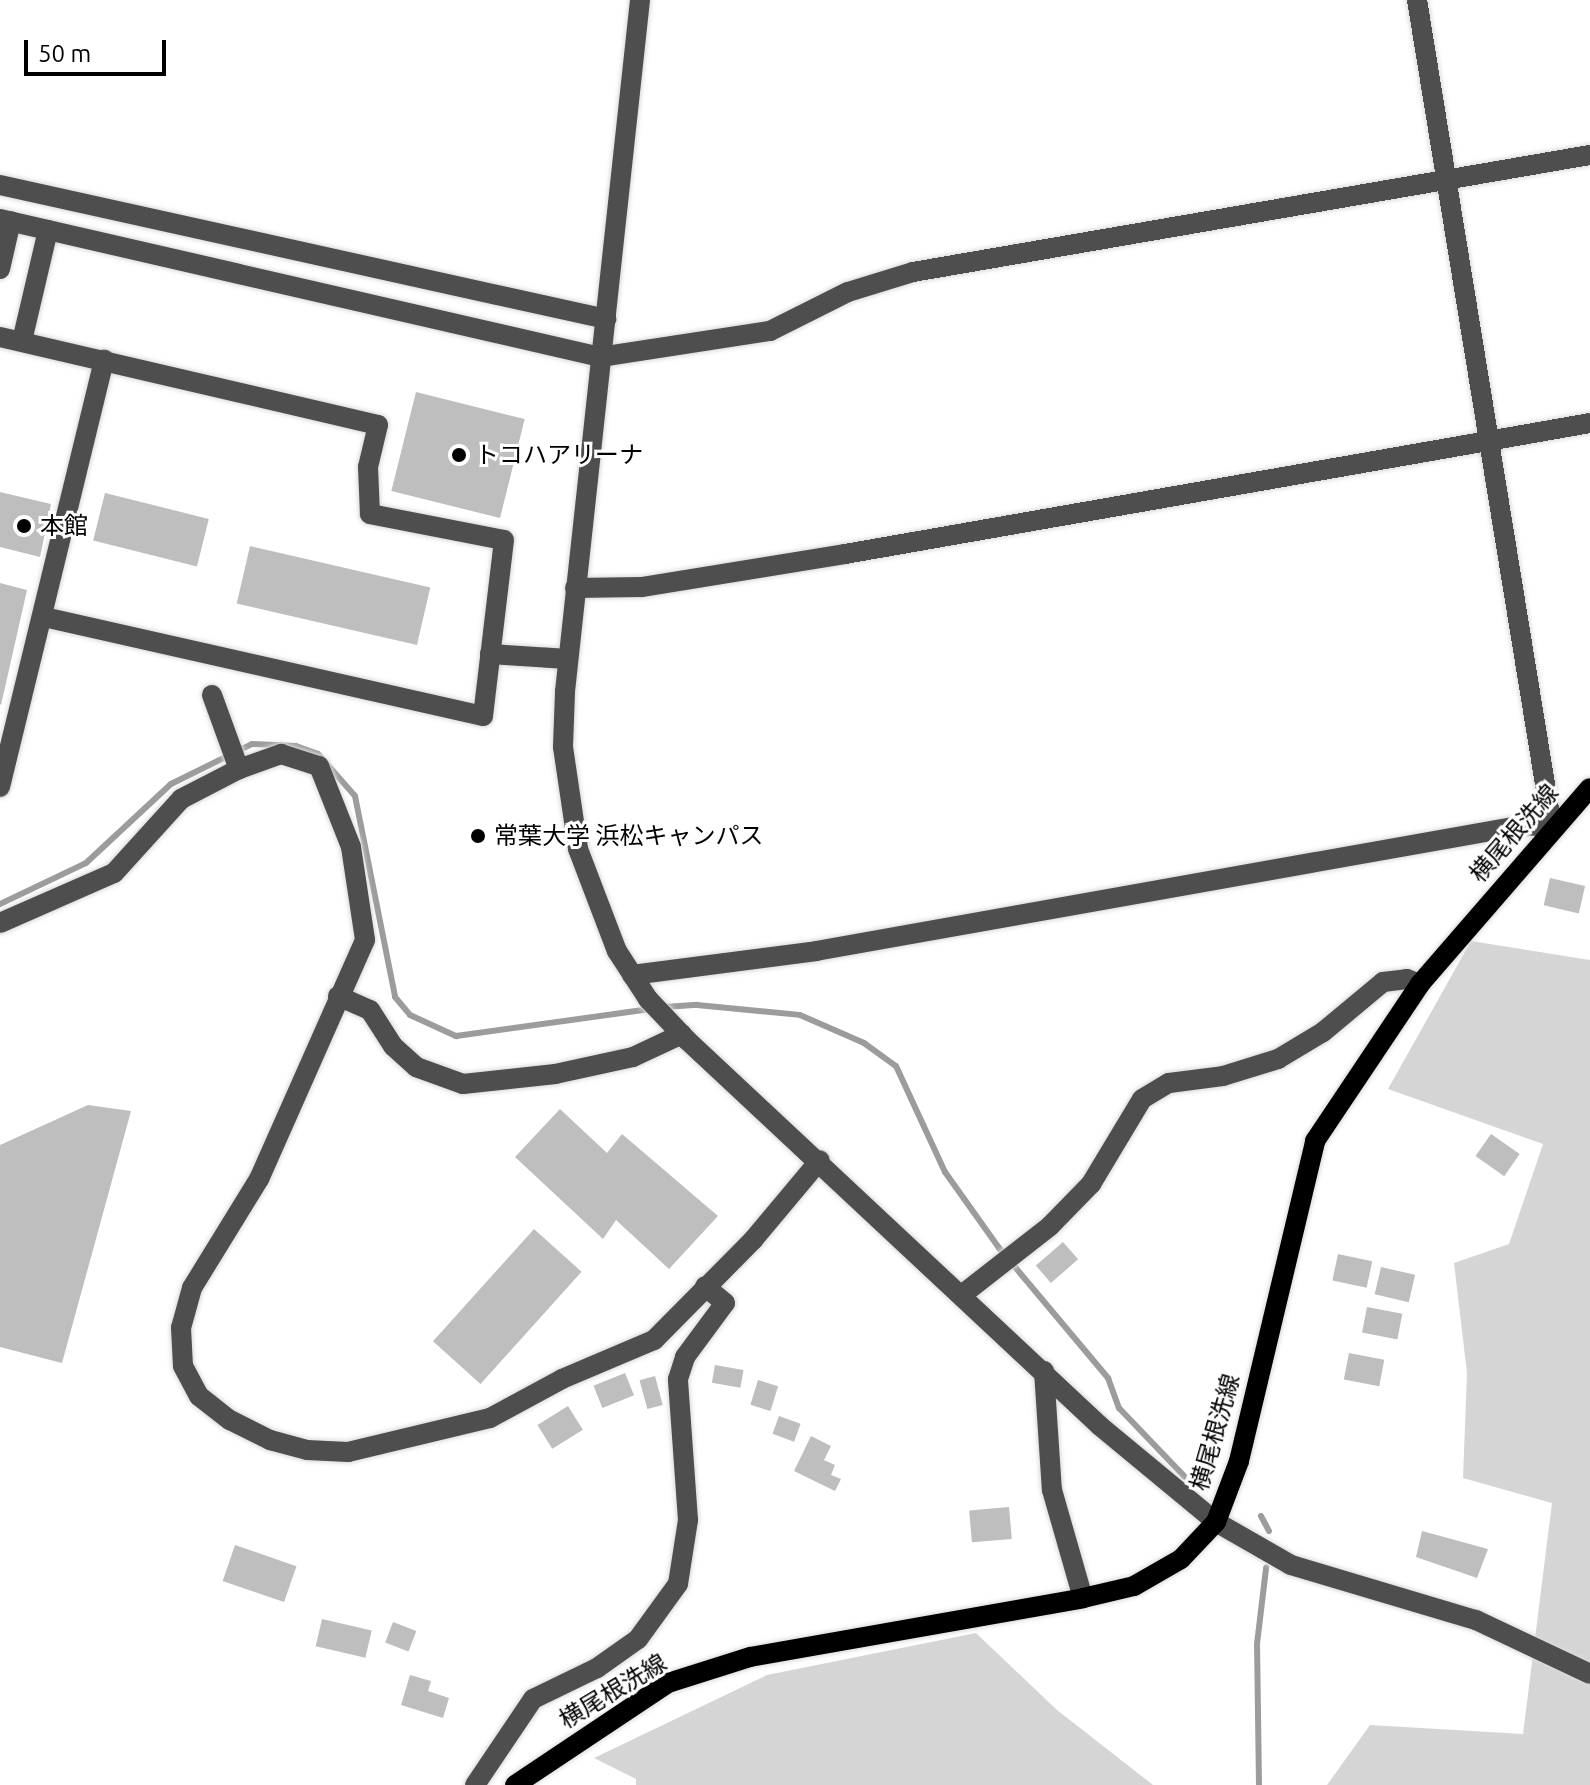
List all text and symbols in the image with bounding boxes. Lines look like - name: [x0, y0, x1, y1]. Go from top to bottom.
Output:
- scale bar: [28, 24, 170, 74]
- text: 50 m: [38, 40, 91, 67]
- place label: トコハアリーナ: [475, 441, 643, 469]
- marker: トコハアリーナ: [450, 446, 468, 464]
- place label: 本館: [40, 512, 88, 540]
- marker: 本館: [15, 517, 33, 535]
- street label: 横尾根洗線: [1464, 778, 1564, 888]
- place label: 常葉大学 浜松キャンパス: [494, 822, 763, 850]
- marker: 常葉大学 浜松キャンパス: [469, 827, 487, 845]
- street label: 横尾根洗線: [1185, 1370, 1245, 1494]
- street label: 横尾根洗線: [554, 1648, 672, 1734]

